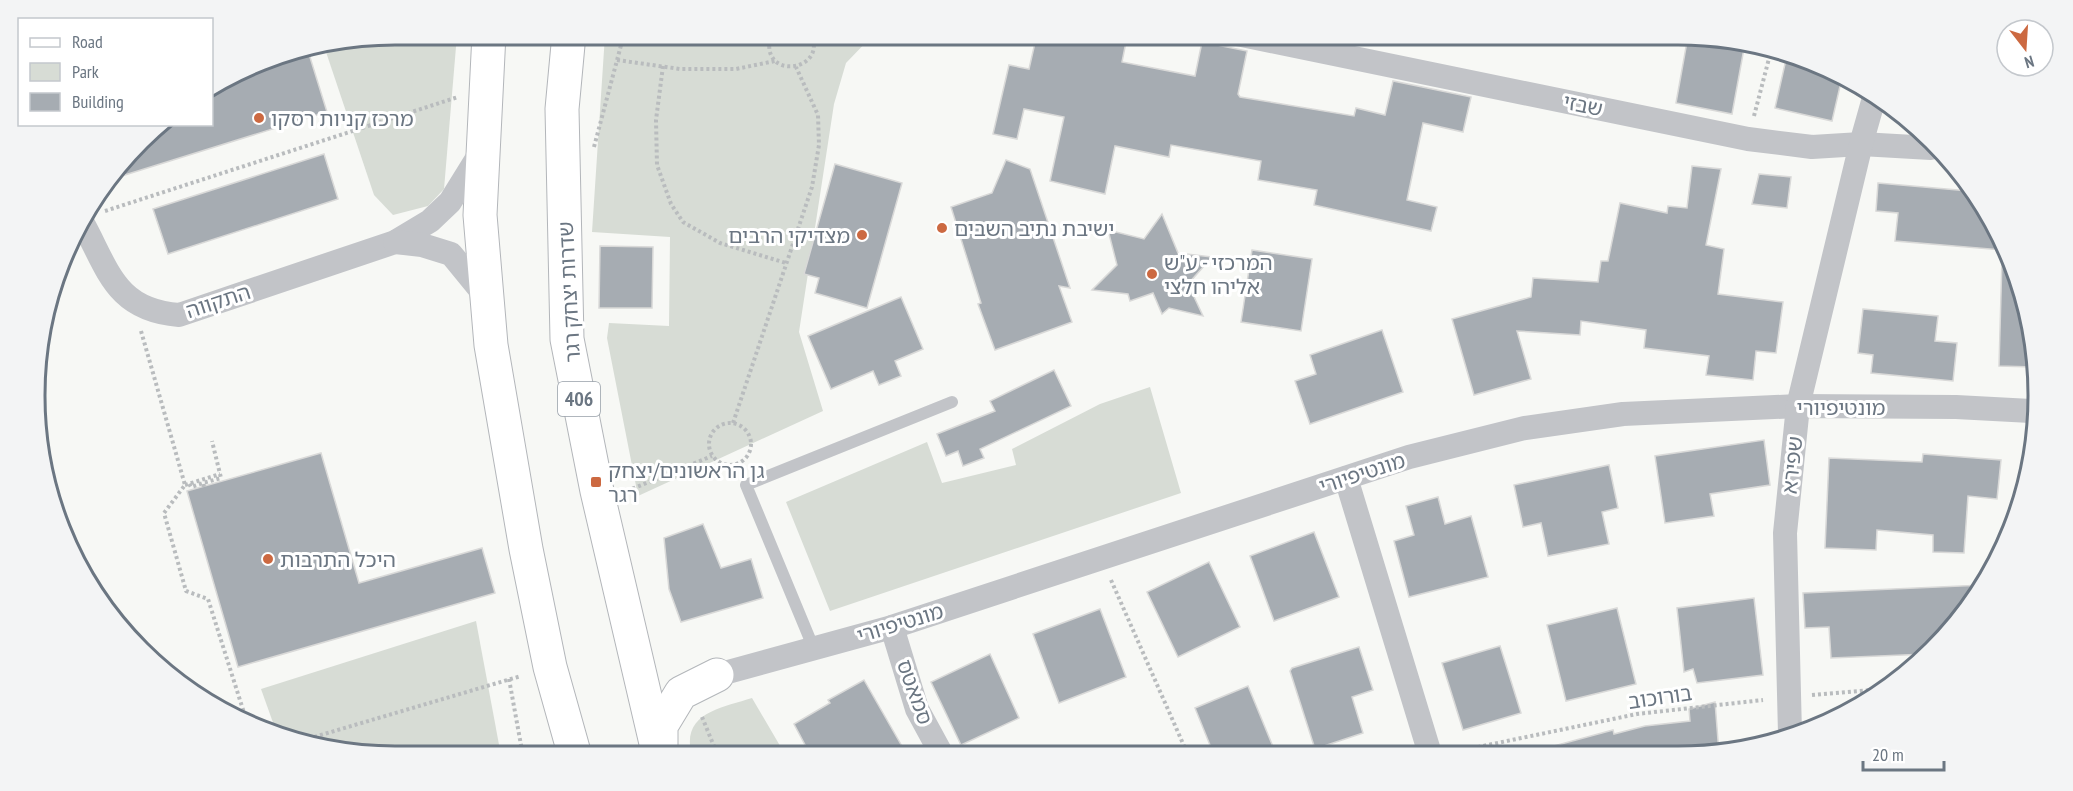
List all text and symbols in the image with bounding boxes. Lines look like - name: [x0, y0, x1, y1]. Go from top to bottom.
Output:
- legend: [18, 18, 213, 126]
- north arrow: [1995, 18, 2055, 78]
- text: Road: [72, 30, 103, 53]
- text: N: [2022, 52, 2036, 73]
- text: Park: [72, 60, 99, 83]
- street label: שבזי: [1561, 88, 1605, 122]
- text: Building: [72, 90, 124, 113]
- place label: מרכז קניות רסקו: [271, 105, 414, 132]
- marker: מרכז קניות רסקו: [252, 111, 266, 125]
- place label: ישיבת נתיב השבים: [954, 215, 1115, 242]
- street label: שדרות יצחק רגר: [552, 221, 586, 363]
- marker: ישיבת נתיב השבים: [935, 221, 949, 235]
- place label: מצדיקי הרבים: [728, 222, 850, 249]
- marker: מצדיקי הרבים: [855, 228, 869, 242]
- place label: המרכזי - ע"ש אליהו חלצי: [1164, 249, 1273, 300]
- marker: המרכזי - ע"ש אליהו חלצי: [1145, 267, 1159, 281]
- street label: התקווה: [182, 278, 254, 324]
- road number: 406: [558, 382, 600, 416]
- street label: מונטיפיורי: [1797, 394, 1886, 421]
- street label: שפירא: [1776, 435, 1808, 495]
- street label: מונטיפיורי: [1316, 446, 1409, 500]
- place label: גן הראשונים/יצחק רגר: [608, 457, 765, 508]
- marker: גן הראשונים/יצחק רגר: [589, 475, 603, 489]
- place label: היכל התרבות: [280, 546, 396, 573]
- marker: היכל התרבות: [261, 552, 275, 566]
- street label: מונטיפיורי: [854, 597, 947, 649]
- street label: סמאטס: [891, 656, 939, 728]
- street label: בורוכוב: [1626, 679, 1694, 715]
- scale bar: [1863, 734, 1944, 772]
- text: 20 m: [1872, 743, 1904, 766]

